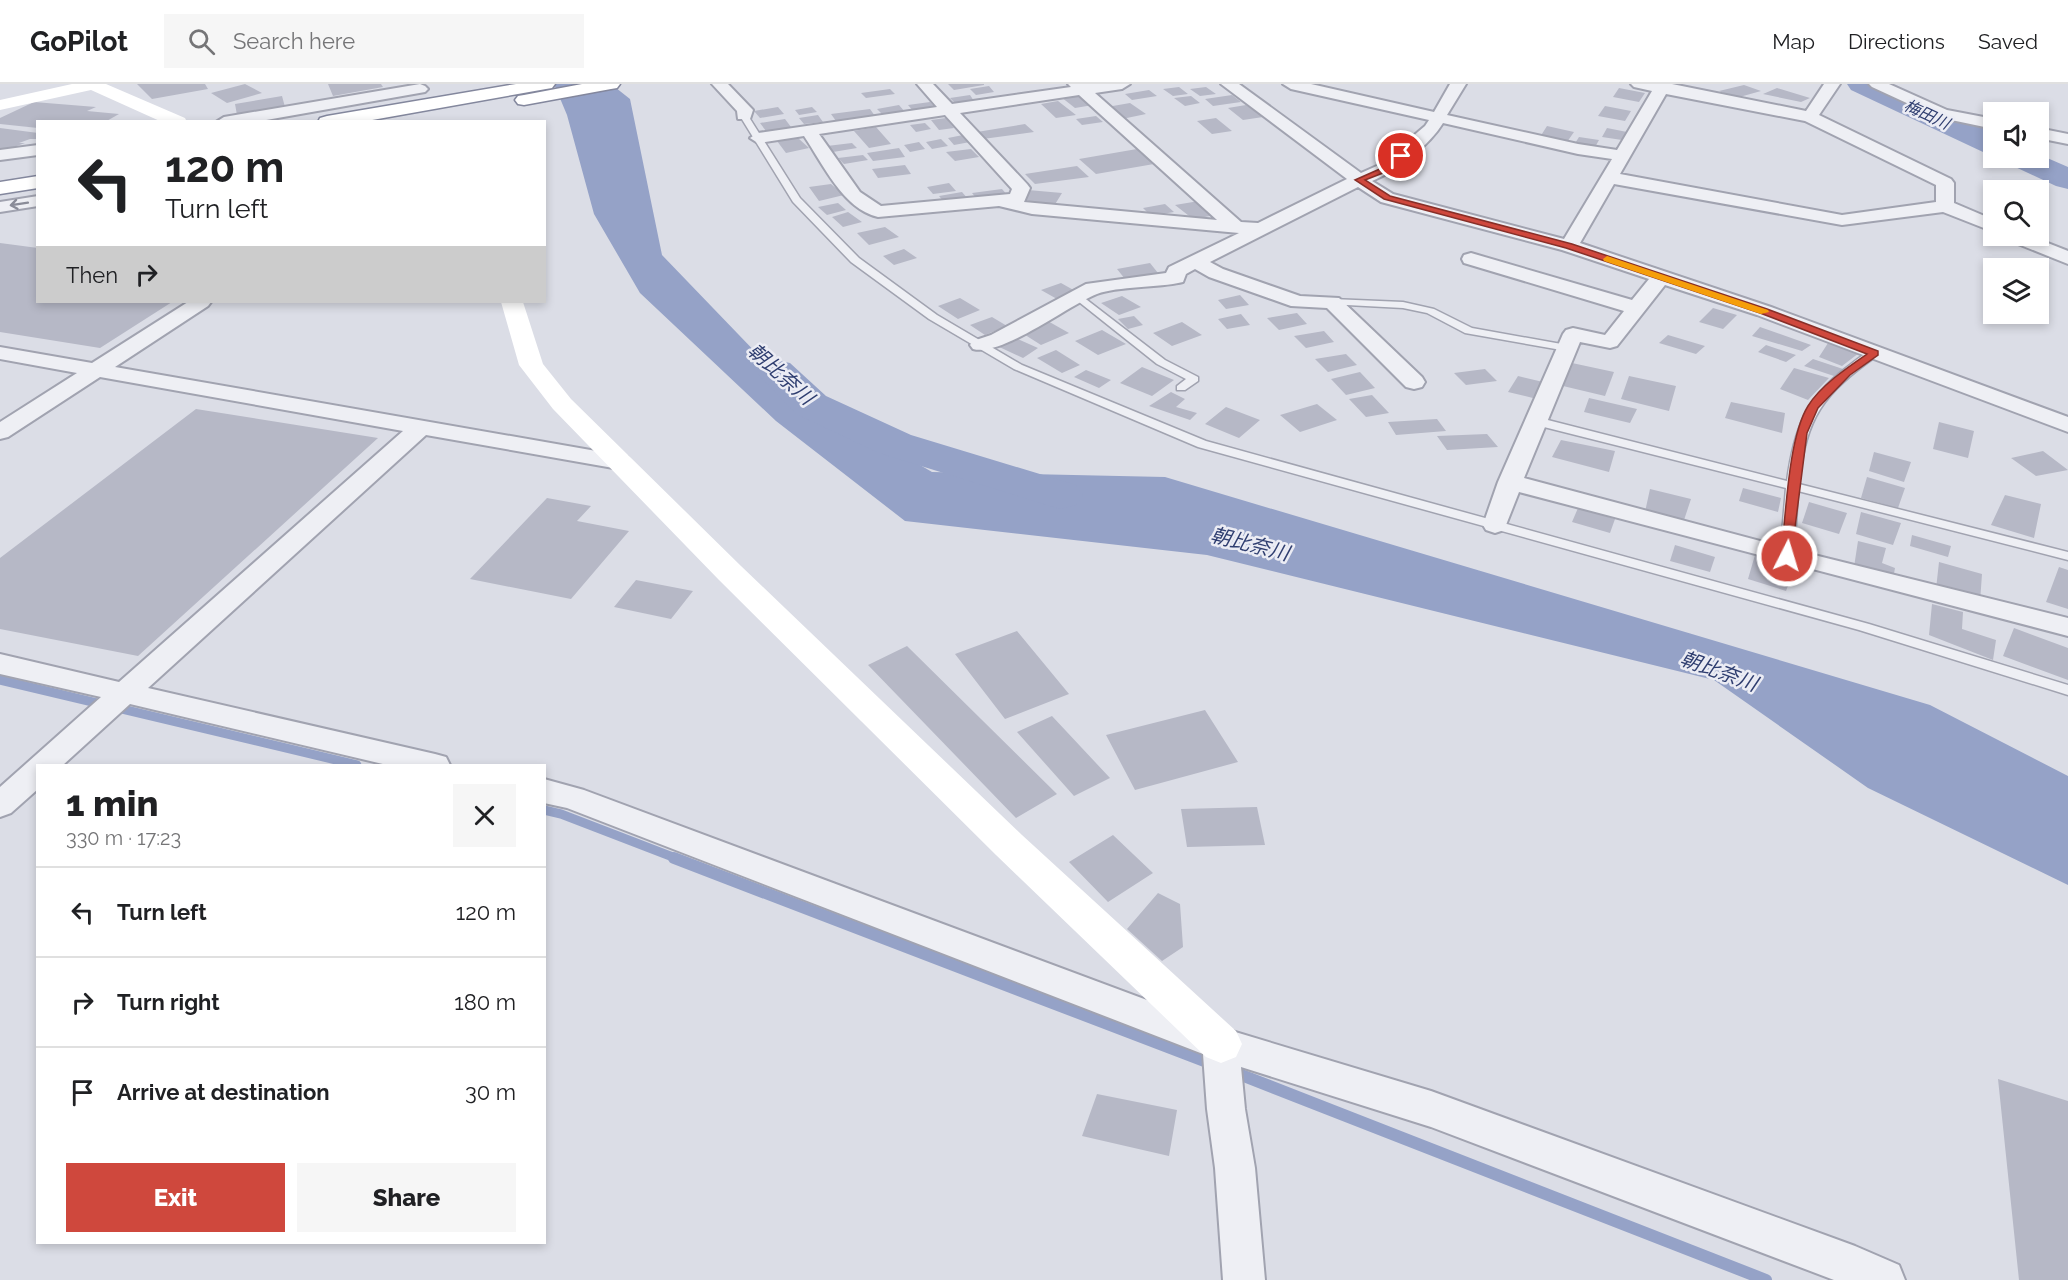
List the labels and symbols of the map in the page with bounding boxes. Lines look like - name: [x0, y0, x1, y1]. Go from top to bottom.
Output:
- water label: 梅田川: [1901, 96, 1954, 134]
- pin: [1375, 130, 1426, 181]
- one-way arrow: [9, 199, 29, 210]
- water label: 朝比奈川: [743, 338, 820, 411]
- water label: 朝比奈川: [1208, 523, 1294, 566]
- position arrow: [1755, 524, 1819, 588]
- water label: 朝比奈川: [1677, 646, 1763, 697]

